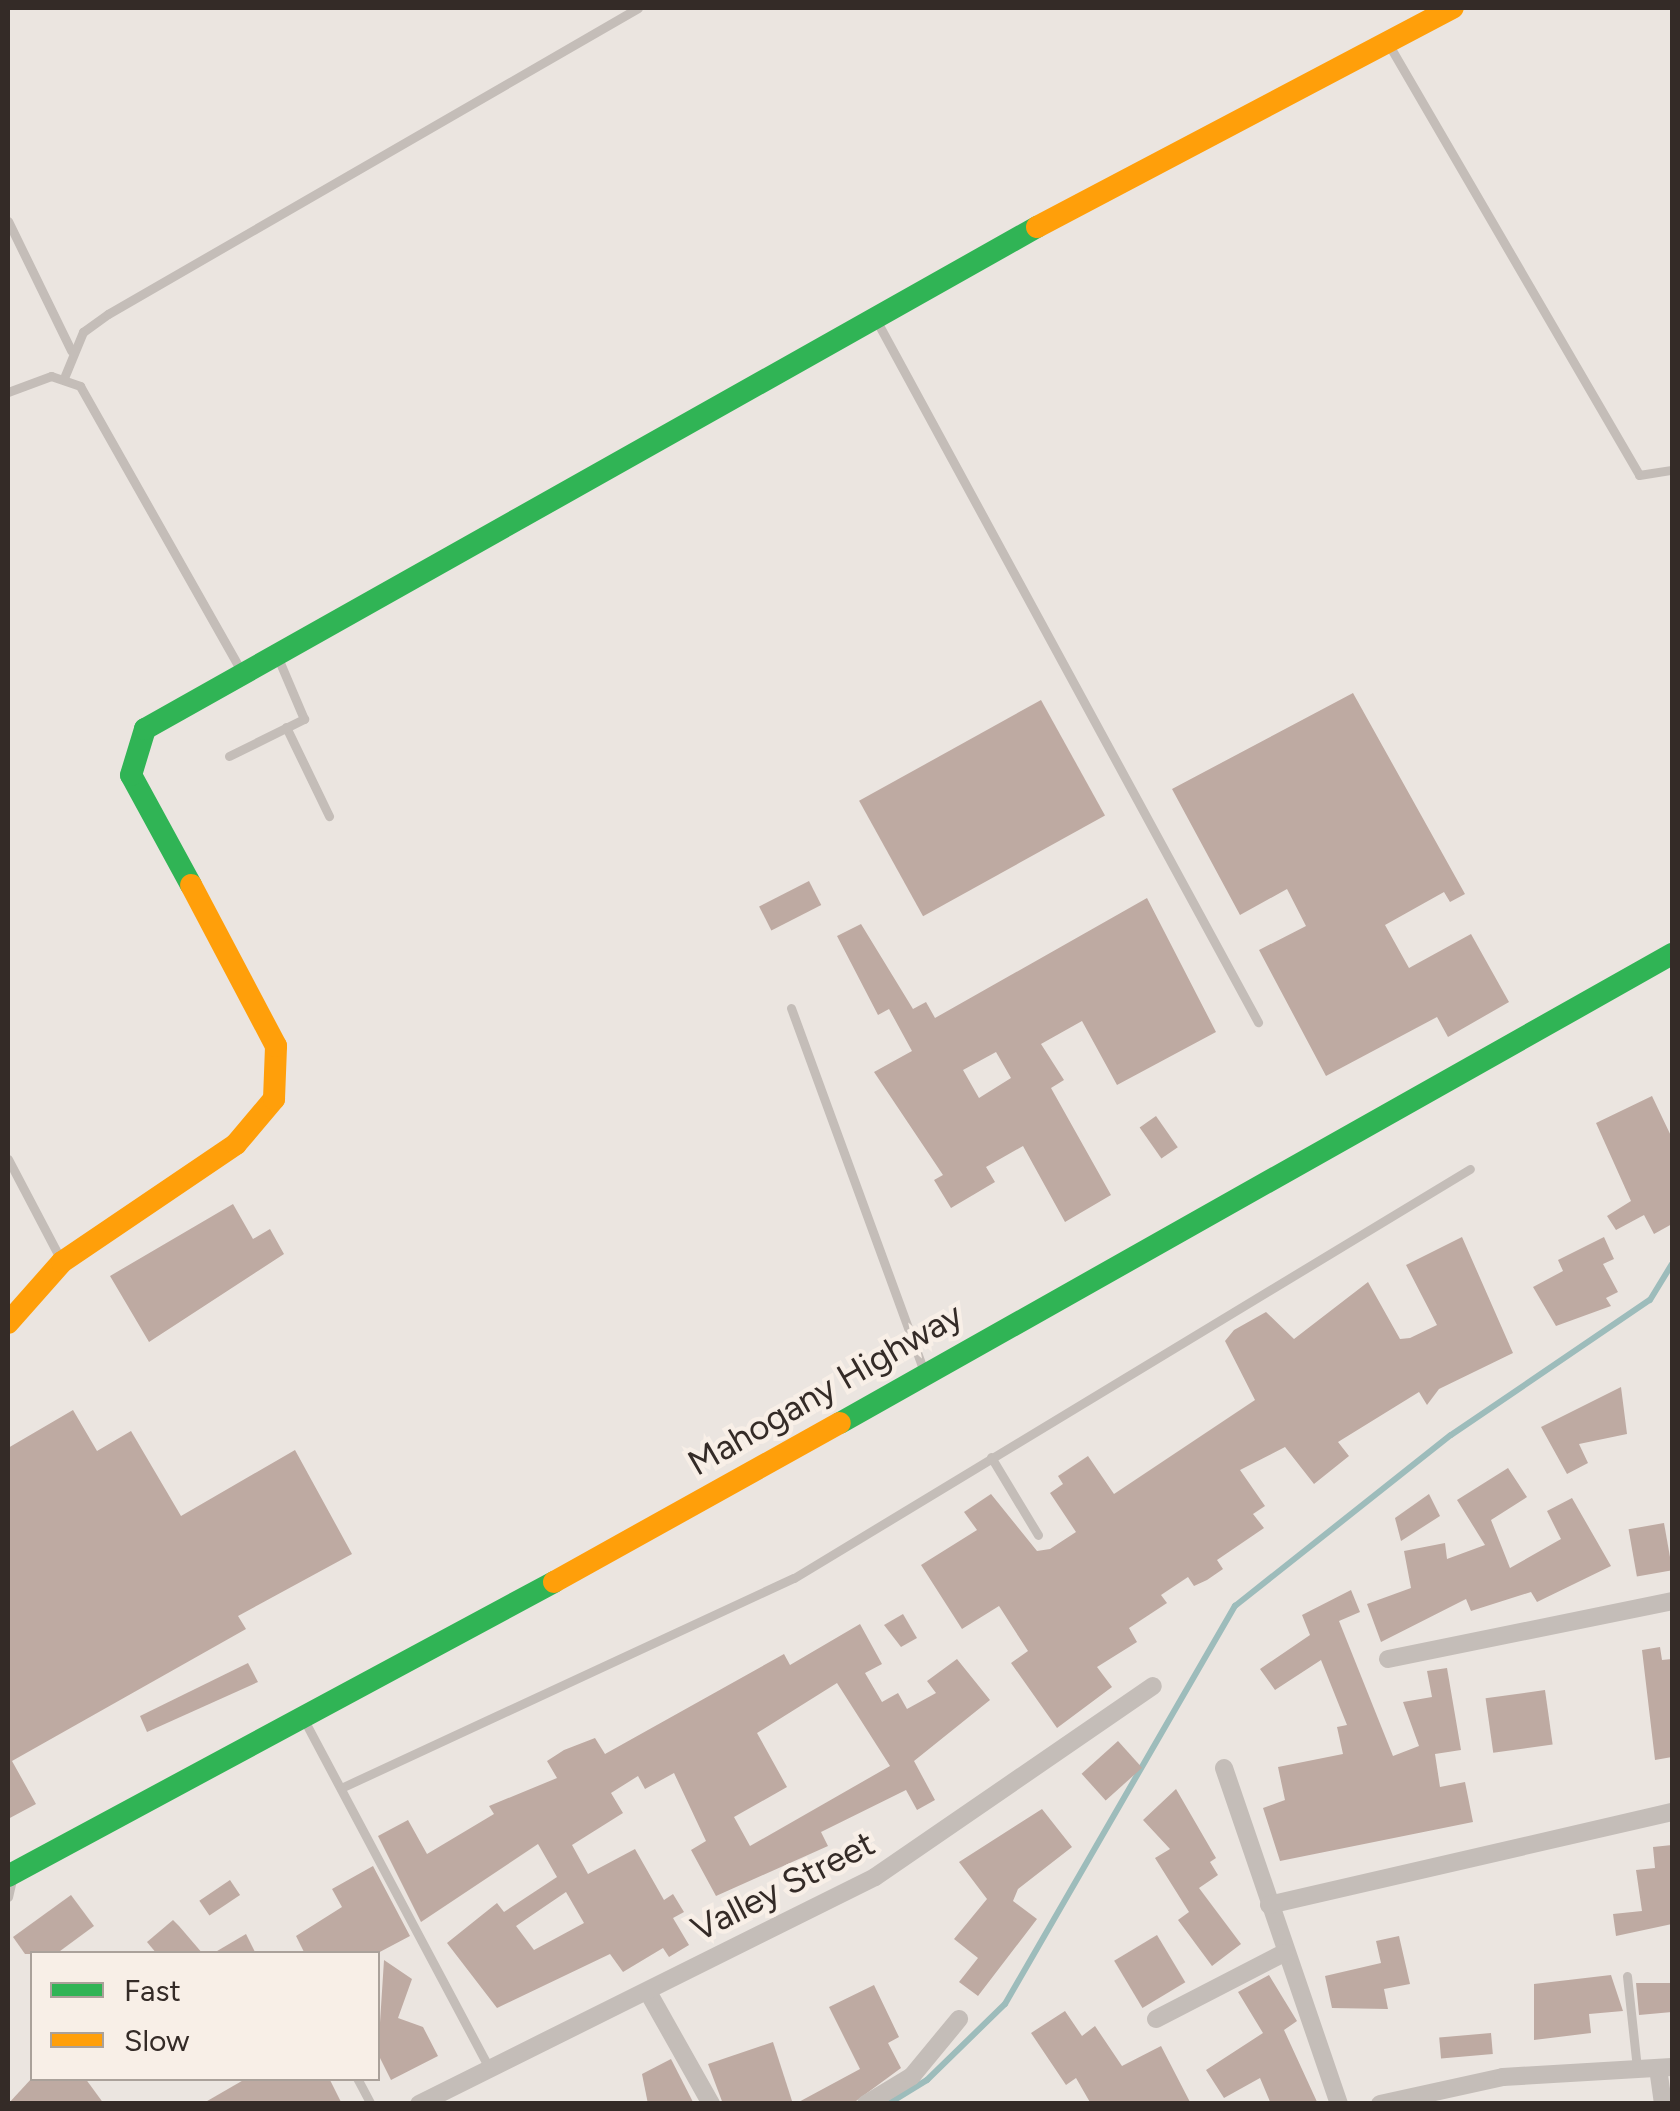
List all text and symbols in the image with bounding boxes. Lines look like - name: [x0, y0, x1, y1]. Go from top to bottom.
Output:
- street label: Mahogany Highway: [681, 1294, 969, 1484]
- street label: Valley Street: [684, 1822, 882, 1950]
- legend: [30, 1951, 380, 2081]
- text: Fast: [124, 1972, 181, 2009]
- text: Slow: [124, 2022, 190, 2059]

